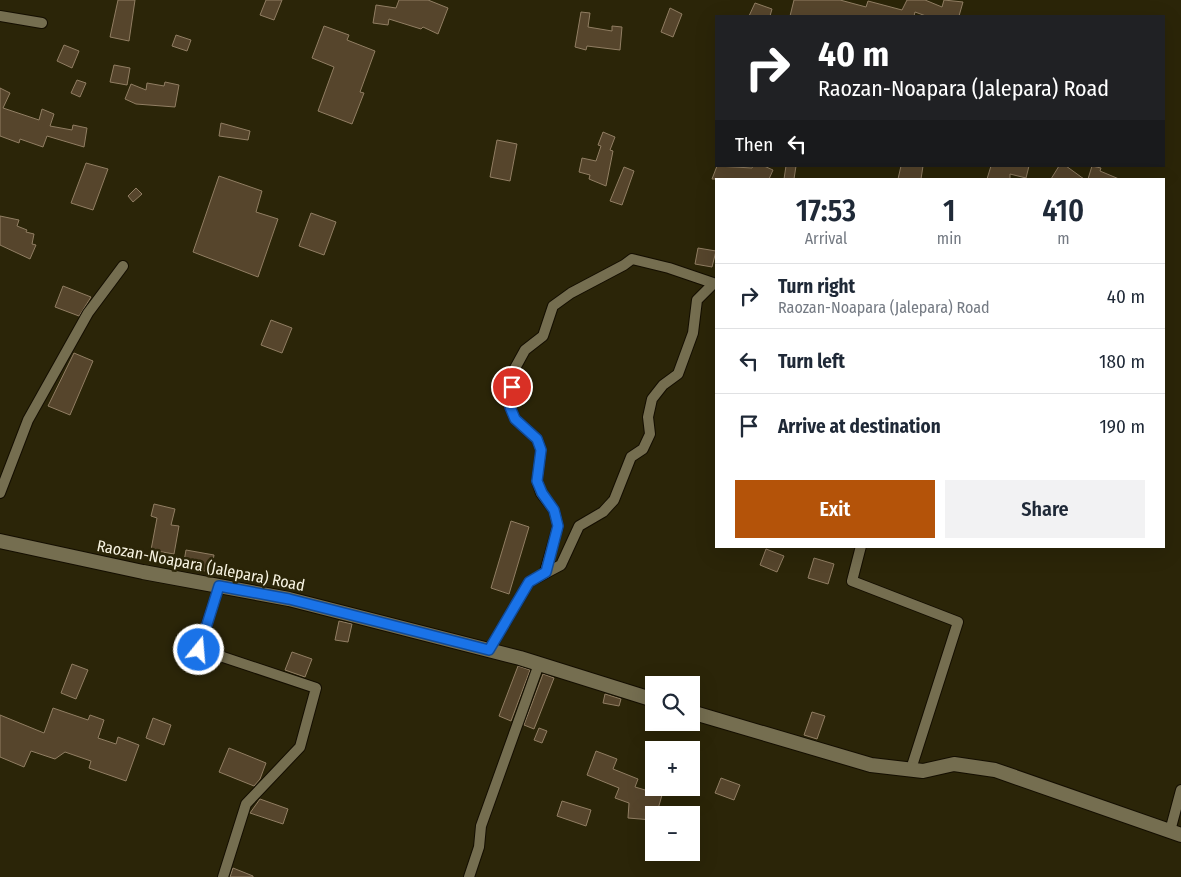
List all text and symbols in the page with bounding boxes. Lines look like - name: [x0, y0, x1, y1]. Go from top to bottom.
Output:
- text: 40 m: [818, 33, 889, 75]
- icon: right: [735, 35, 800, 100]
- text: Raozan-Noapara (Jalepara) Road: [818, 75, 1109, 102]
- icon: left: [783, 130, 811, 158]
- text: Then: [735, 133, 773, 156]
- text: 17:53: [796, 193, 856, 229]
- text: 1: [943, 193, 955, 229]
- text: 410: [1042, 193, 1084, 229]
- text: Arrival: [805, 229, 847, 248]
- text: min: [937, 229, 962, 248]
- text: m: [1057, 229, 1069, 248]
- text: Turn right: [778, 275, 855, 298]
- icon: right: [735, 282, 763, 310]
- text: 40 m: [1107, 285, 1145, 308]
- text: Raozan-Noapara (Jalepara) Road: [778, 298, 990, 317]
- icon: left: [735, 347, 763, 375]
- text: Turn left: [778, 350, 845, 373]
- text: 180 m: [1099, 350, 1145, 373]
- pin: [491, 366, 533, 408]
- icon: arrive: [498, 373, 526, 401]
- icon: arrive: [735, 412, 763, 440]
- text: Arrive at destination: [778, 415, 941, 438]
- text: 190 m: [1099, 415, 1145, 438]
- button: Exit: [735, 480, 935, 538]
- button: Share: [945, 480, 1145, 538]
- street label: Raozan-Noapara (Jalepara) Road: [95, 536, 307, 595]
- position arrow: [172, 623, 224, 675]
- map controls: [645, 676, 700, 861]
- button: search: [645, 676, 700, 731]
- button: +: [645, 741, 700, 796]
- button: −: [645, 806, 700, 861]

